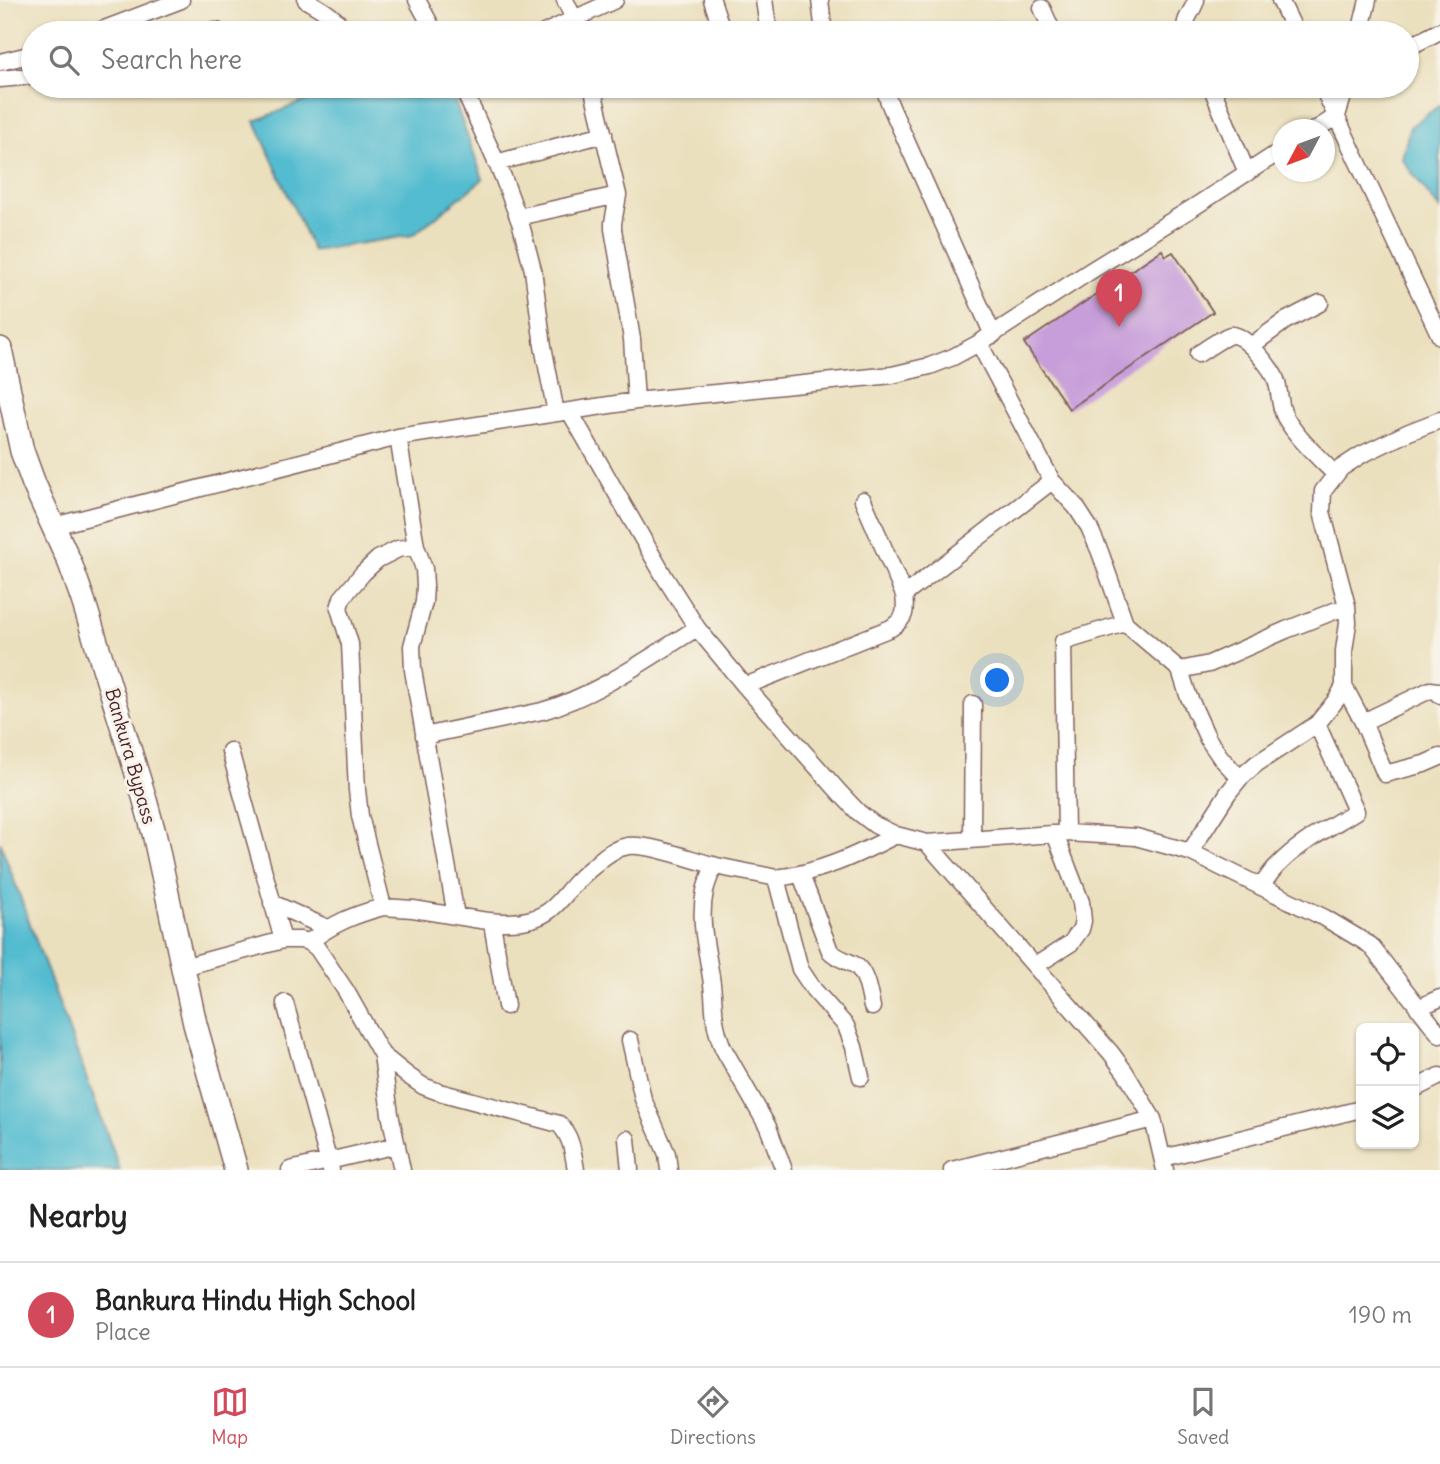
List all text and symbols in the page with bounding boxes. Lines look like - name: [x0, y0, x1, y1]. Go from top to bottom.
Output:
- search box: [21, 21, 1419, 98]
- icon: search: [45, 41, 83, 79]
- text: Search here: [101, 43, 242, 76]
- north arrow: [1272, 119, 1335, 182]
- pin: 1: [1096, 269, 1142, 327]
- your location: [980, 663, 1014, 697]
- street label: Bankura Bypass: [100, 685, 162, 827]
- map controls: [1356, 1023, 1419, 1149]
- button: locate: [1356, 1023, 1419, 1086]
- button: layers: [1356, 1086, 1419, 1149]
- text: Nearby: [28, 1197, 128, 1235]
- text: Bankura Hindu High School: [95, 1284, 416, 1317]
- text: 1: [46, 1300, 56, 1329]
- text: 190 m: [1349, 1300, 1412, 1329]
- text: Place: [95, 1317, 151, 1346]
- tab: Map: [211, 1383, 249, 1449]
- tab: Directions: [670, 1383, 756, 1449]
- tab: Saved: [1177, 1383, 1229, 1449]

